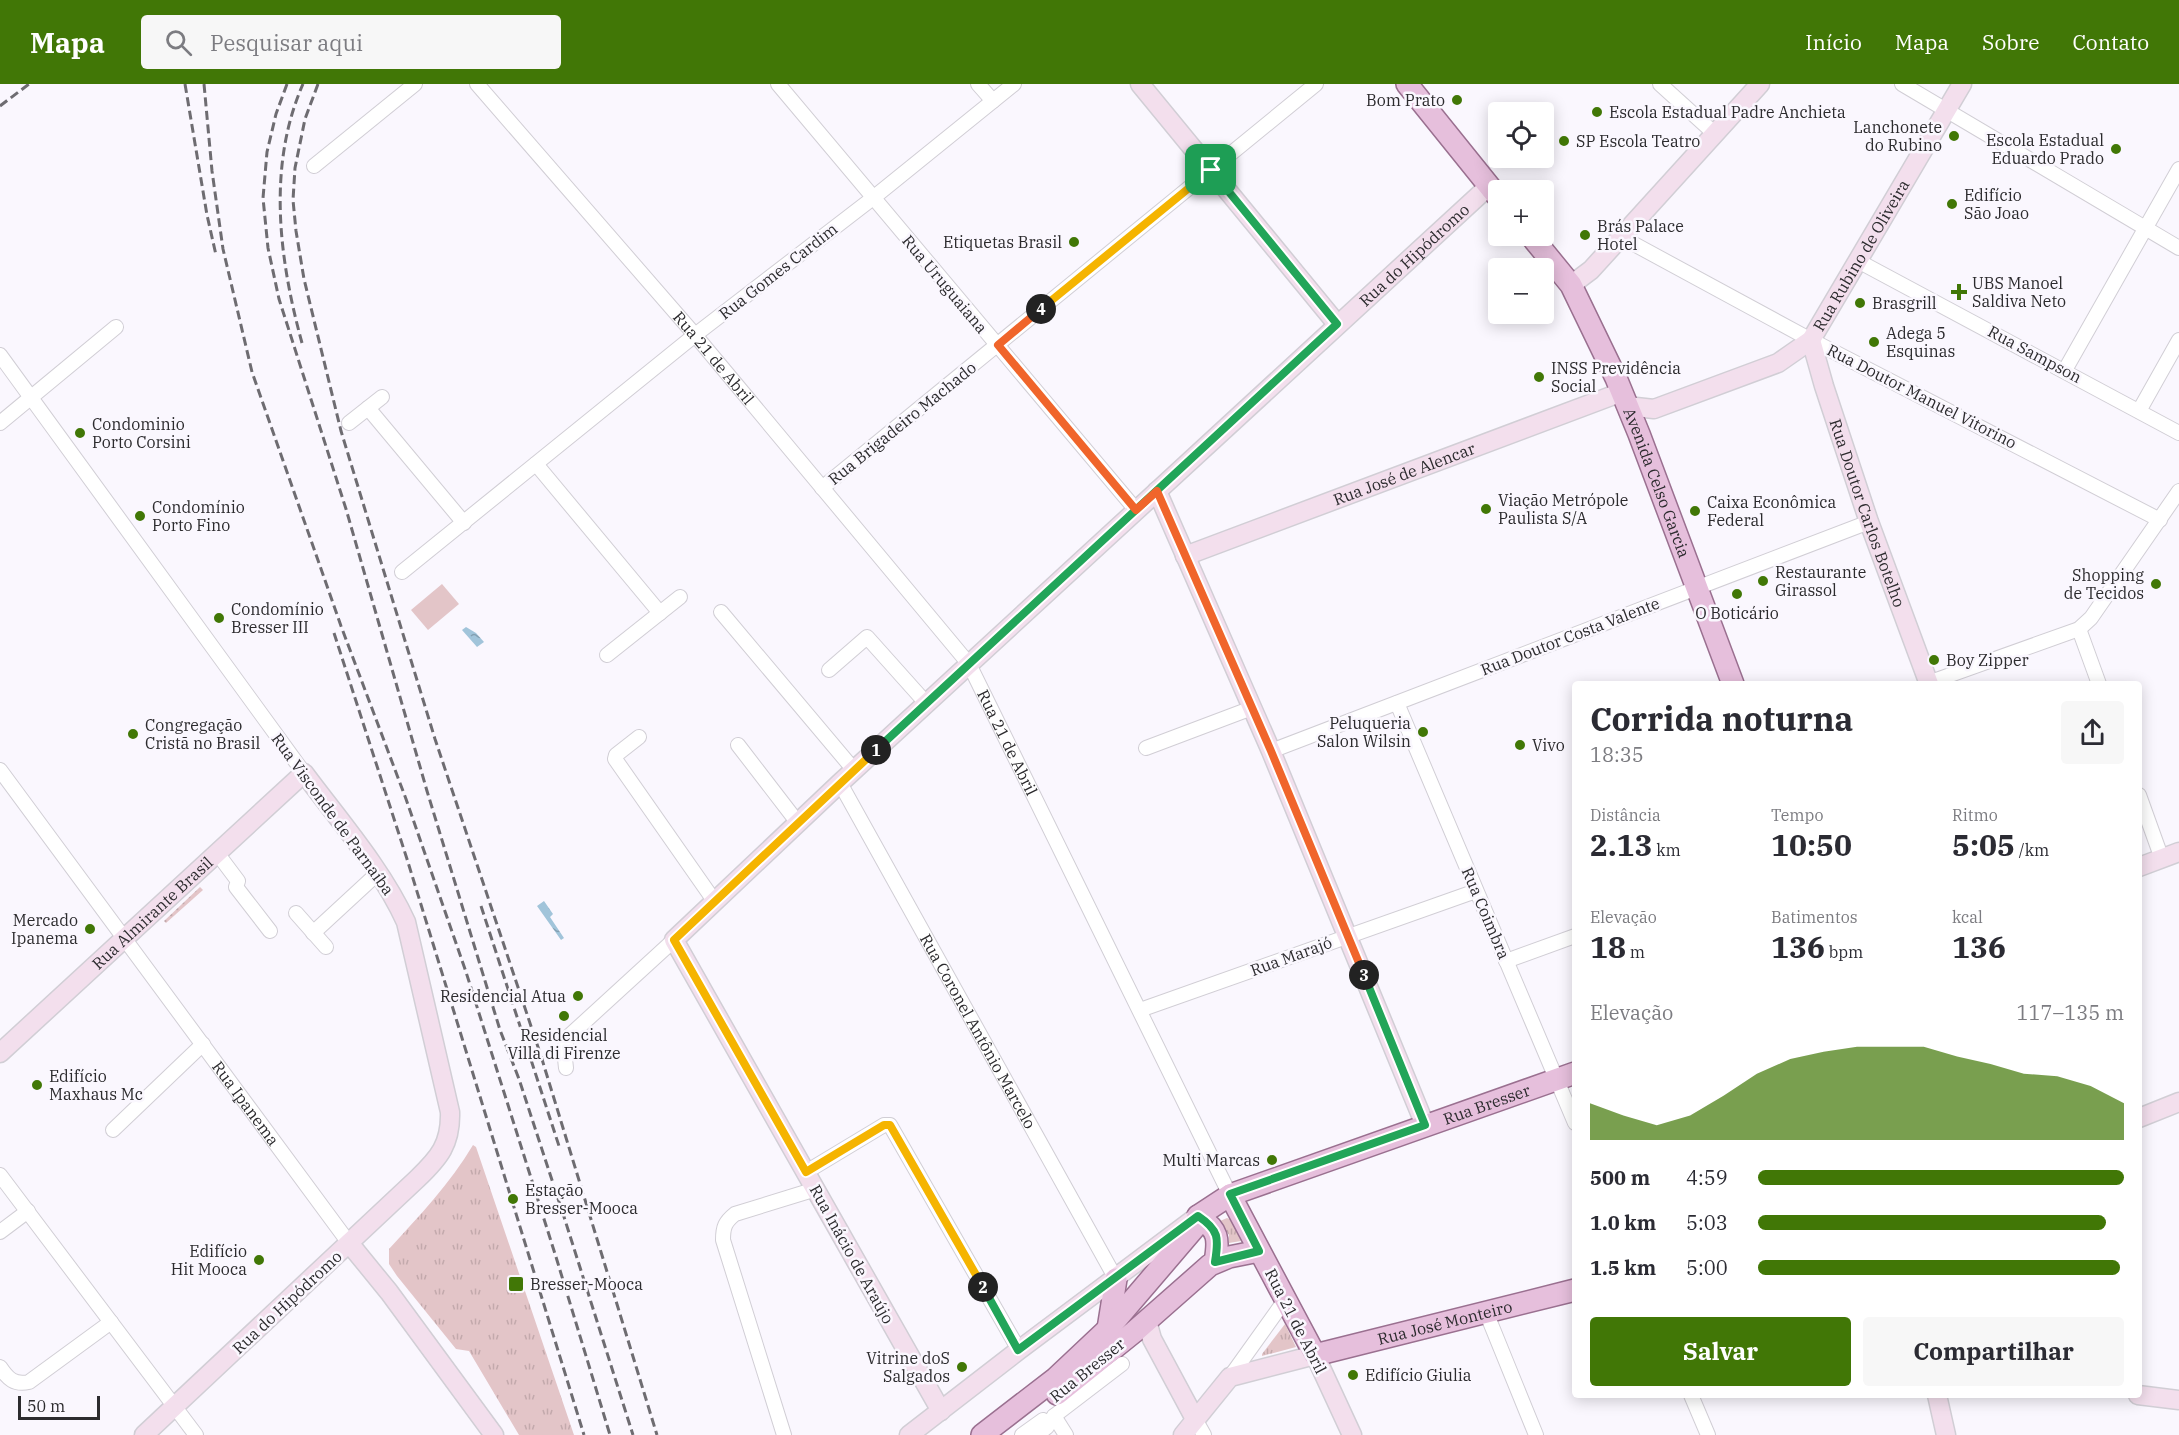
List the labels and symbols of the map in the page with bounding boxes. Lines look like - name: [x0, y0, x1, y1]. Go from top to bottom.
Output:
- place label: Bom Prato: [1366, 90, 1445, 110]
- marker: Bom Prato: [1450, 93, 1464, 107]
- place label: Escola Estadual Padre Anchieta: [1609, 102, 1846, 122]
- marker: Escola Estadual Padre Anchieta: [1590, 105, 1604, 119]
- place label: Lanchonete do Rubino: [1853, 117, 1942, 155]
- marker: Lanchonete do Rubino: [1947, 129, 1961, 143]
- place label: Escola Estadual Eduardo Prado: [1986, 130, 2104, 168]
- place label: SP Escola Teatro: [1576, 131, 1700, 151]
- marker: SP Escola Teatro: [1557, 134, 1571, 148]
- marker: Escola Estadual Eduardo Prado: [2109, 142, 2123, 156]
- pin: [1185, 144, 1236, 195]
- street label: Rua Rubino de Oliveira: [1809, 176, 1914, 335]
- place label: Edifício São Joao: [1964, 185, 2029, 223]
- marker: Edifício São Joao: [1945, 197, 1959, 211]
- street label: Rua do Hipódromo: [1355, 199, 1473, 310]
- place label: Brás Palace Hotel: [1597, 216, 1684, 254]
- street label: Rua Gomes Cardim: [715, 218, 841, 324]
- marker: Brás Palace Hotel: [1578, 228, 1592, 242]
- street label: Rua Uruguaiana: [898, 231, 992, 337]
- place label: Etiquetas Brasil: [943, 232, 1062, 252]
- marker: Etiquetas Brasil: [1067, 235, 1081, 249]
- place label: UBS Manoel Saldiva Neto: [1972, 273, 2066, 311]
- marker: UBS Manoel Saldiva Neto: [1950, 283, 1968, 301]
- place label: Brasgrill: [1872, 293, 1937, 313]
- pin: 4: [1026, 294, 1056, 324]
- marker: Brasgrill: [1853, 296, 1867, 310]
- street label: Rua 21 de Abril: [669, 307, 759, 409]
- street label: Rua Sampson: [1985, 321, 2085, 387]
- place label: Adega 5 Esquinas: [1886, 323, 1955, 361]
- marker: Adega 5 Esquinas: [1867, 335, 1881, 349]
- street label: Rua Doutor Manuel Vitorino: [1824, 339, 2020, 453]
- street label: Rua Brigadeiro Machado: [824, 357, 980, 489]
- place label: INSS Previdência Social: [1551, 358, 1681, 396]
- marker: INSS Previdência Social: [1532, 370, 1546, 384]
- street label: Avenida Celso Garcia: [1619, 405, 1695, 561]
- place label: Condominio Porto Corsini: [92, 414, 191, 452]
- street label: Rua Doutor Carlos Botelho: [1826, 416, 1910, 610]
- marker: Condominio Porto Corsini: [73, 426, 87, 440]
- street label: Rua José de Alencar: [1330, 438, 1478, 509]
- place label: Viação Metrópole Paulista S/A: [1498, 490, 1628, 528]
- place label: Caixa Econômica Federal: [1707, 492, 1836, 530]
- place label: Condomínio Porto Fino: [152, 497, 245, 535]
- marker: Viação Metrópole Paulista S/A: [1479, 502, 1493, 516]
- marker: Caixa Econômica Federal: [1688, 504, 1702, 518]
- marker: Condomínio Porto Fino: [133, 509, 147, 523]
- place label: Restaurante Girassol: [1775, 562, 1866, 600]
- place label: Shopping de Tecidos: [2064, 565, 2144, 603]
- marker: Restaurante Girassol: [1756, 574, 1770, 588]
- marker: Shopping de Tecidos: [2149, 577, 2163, 591]
- marker: O Boticário: [1730, 587, 1744, 601]
- street label: Rua Doutor Costa Valente: [1478, 593, 1662, 679]
- place label: Condomínio Bresser III: [231, 599, 324, 637]
- place label: O Boticário: [1695, 603, 1779, 623]
- marker: Condomínio Bresser III: [212, 611, 226, 625]
- place label: Boy Zipper: [1946, 650, 2029, 670]
- marker: Boy Zipper: [1927, 653, 1941, 667]
- street label: Rua 21 de Abril: [973, 686, 1042, 799]
- place label: Peluqueria Salon Wilsin: [1317, 713, 1411, 751]
- place label: Congregação Cristã no Brasil: [145, 715, 260, 753]
- marker: Peluqueria Salon Wilsin: [1416, 725, 1430, 739]
- marker: Congregação Cristã no Brasil: [126, 727, 140, 741]
- street label: Rua Visconde de Parnaíba: [267, 729, 399, 899]
- pin: 1: [861, 735, 891, 765]
- place label: Vivo: [1532, 735, 1565, 755]
- marker: Vivo: [1513, 738, 1527, 752]
- street label: Rua Almirante Brasil: [88, 852, 217, 973]
- street label: Rua Coimbra: [1458, 864, 1514, 962]
- place label: Mercado Ipanema: [11, 910, 78, 948]
- marker: Mercado Ipanema: [83, 922, 97, 936]
- street label: Rua Coronel Antônio Marcelo: [916, 930, 1040, 1132]
- street label: Rua Marajó: [1247, 932, 1335, 980]
- pin: 3: [1349, 960, 1379, 990]
- place label: Residencial Atua: [440, 986, 566, 1006]
- marker: Residencial Atua: [571, 989, 585, 1003]
- marker: Residencial Villa di Firenze: [557, 1009, 571, 1023]
- place label: Residencial Villa di Firenze: [508, 1025, 620, 1063]
- street label: Rua Ipanema: [208, 1057, 284, 1150]
- place label: Edifício Maxhaus Mc: [49, 1066, 143, 1104]
- marker: Edifício Maxhaus Mc: [30, 1078, 44, 1092]
- street label: Rua Bresser: [1441, 1080, 1533, 1129]
- place label: Multi Marcas: [1162, 1150, 1260, 1170]
- marker: Multi Marcas: [1265, 1153, 1279, 1167]
- place label: Estação Bresser-Mooca: [525, 1180, 638, 1218]
- street label: Rua Inácio de Araújo: [805, 1181, 899, 1327]
- marker: Estação Bresser-Mooca: [506, 1192, 520, 1206]
- place label: Edifício Hit Mooca: [171, 1241, 247, 1279]
- street label: Rua do Hipódromo: [228, 1246, 346, 1358]
- marker: Edifício Hit Mooca: [252, 1253, 266, 1267]
- street label: Rua 21 de Abril: [1261, 1265, 1331, 1377]
- pin: 2: [968, 1272, 998, 1302]
- place label: Bresser-Mooca: [530, 1274, 643, 1294]
- marker: Bresser-Mooca: [507, 1275, 525, 1293]
- street label: Rua José Monteiro: [1375, 1296, 1514, 1349]
- street label: Rua Bresser: [1046, 1334, 1128, 1406]
- place label: Vitrine doS Salgados: [866, 1348, 950, 1386]
- marker: Vitrine doS Salgados: [955, 1360, 969, 1374]
- place label: Edifício Giulia: [1365, 1365, 1472, 1385]
- marker: Edifício Giulia: [1346, 1368, 1360, 1382]
- scale bar: [18, 1393, 100, 1420]

